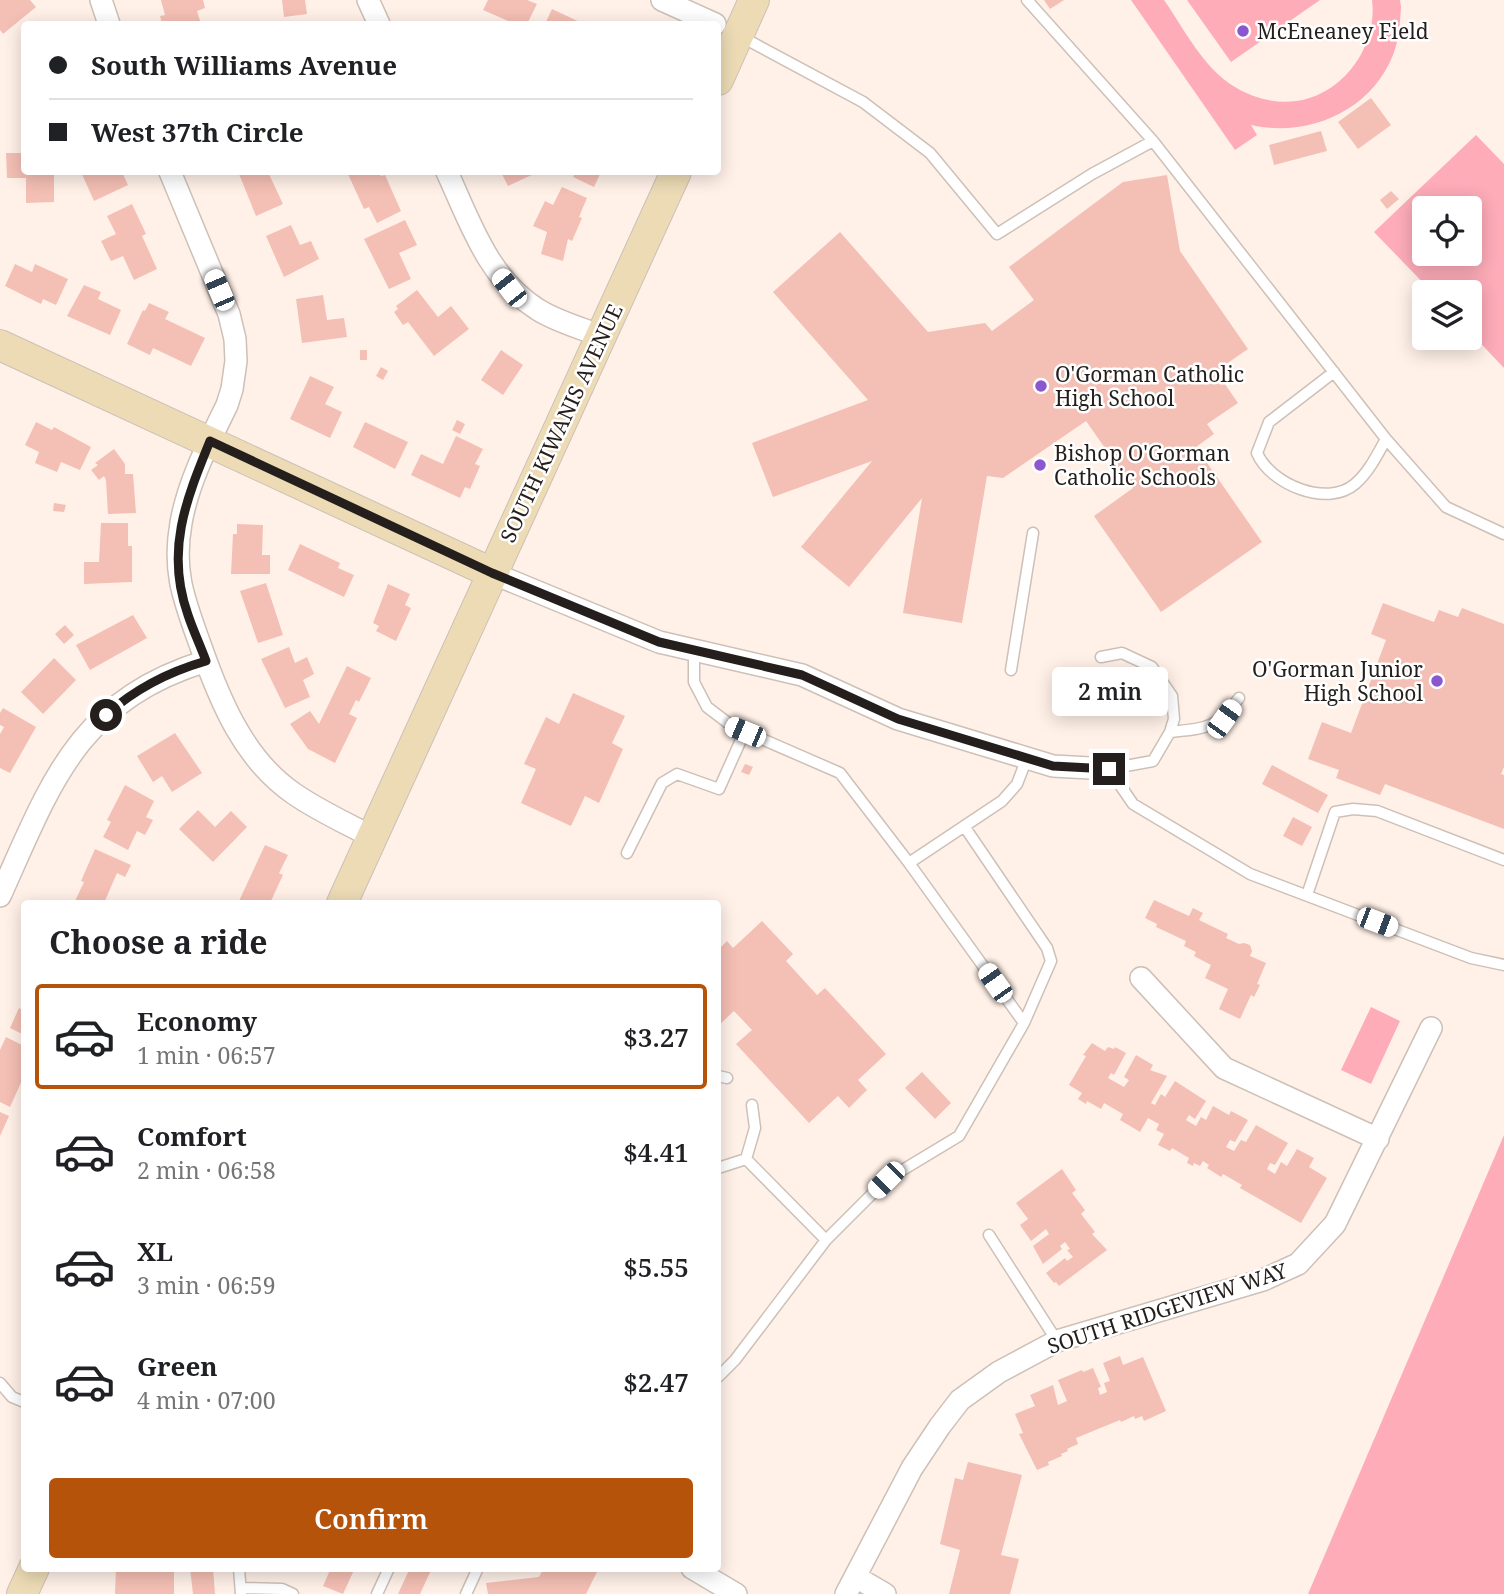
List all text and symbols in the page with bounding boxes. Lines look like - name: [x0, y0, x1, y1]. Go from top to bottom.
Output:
- place label: McEneaney Field: [1257, 17, 1429, 45]
- marker: McEneaney Field: [1235, 23, 1251, 39]
- text: South Williams Avenue: [91, 47, 397, 83]
- text: West 37th Circle: [91, 114, 304, 150]
- map controls: [1412, 196, 1482, 350]
- button: locate: [1412, 196, 1482, 266]
- car: [488, 265, 531, 311]
- car: [202, 267, 237, 313]
- button: layers: [1412, 280, 1482, 350]
- street label: SOUTH KIWANIS AVENUE: [493, 299, 629, 547]
- place label: O'Gorman Catholic High School: [1055, 360, 1244, 412]
- marker: O'Gorman Catholic High School: [1033, 378, 1049, 394]
- place label: Bishop O'Gorman Catholic Schools: [1054, 439, 1230, 491]
- marker: Bishop O'Gorman Catholic Schools: [1032, 457, 1048, 473]
- place label: O'Gorman Junior High School: [1252, 655, 1423, 707]
- callout: 2 min: [1051, 668, 1167, 716]
- marker: O'Gorman Junior High School: [1429, 673, 1445, 689]
- text: 2 min: [1078, 675, 1142, 707]
- car: [1204, 696, 1245, 742]
- route start: [90, 699, 122, 731]
- car: [722, 714, 769, 750]
- route end: [1093, 753, 1125, 785]
- car: [1354, 905, 1401, 939]
- text: Choose a ride: [49, 920, 268, 963]
- car: [975, 960, 1016, 1006]
- text: Economy: [137, 1003, 257, 1039]
- icon: car: [53, 1005, 116, 1068]
- text: $3.27: [623, 1019, 689, 1055]
- text: 1 min · 06:57: [137, 1039, 275, 1071]
- text: Comfort: [137, 1118, 247, 1154]
- icon: car: [53, 1120, 116, 1183]
- text: $4.41: [623, 1134, 689, 1170]
- text: 2 min · 06:58: [137, 1154, 275, 1186]
- car: [864, 1158, 909, 1202]
- text: XL: [137, 1233, 173, 1269]
- icon: car: [53, 1235, 116, 1298]
- text: $5.55: [623, 1249, 689, 1285]
- street label: SOUTH RIDGEVIEW WAY: [1044, 1256, 1291, 1360]
- text: 3 min · 06:59: [137, 1269, 275, 1301]
- text: Green: [137, 1348, 218, 1384]
- icon: car: [53, 1350, 116, 1413]
- text: $2.47: [623, 1364, 689, 1400]
- text: 4 min · 07:00: [137, 1384, 275, 1416]
- button: Confirm: [49, 1478, 693, 1558]

